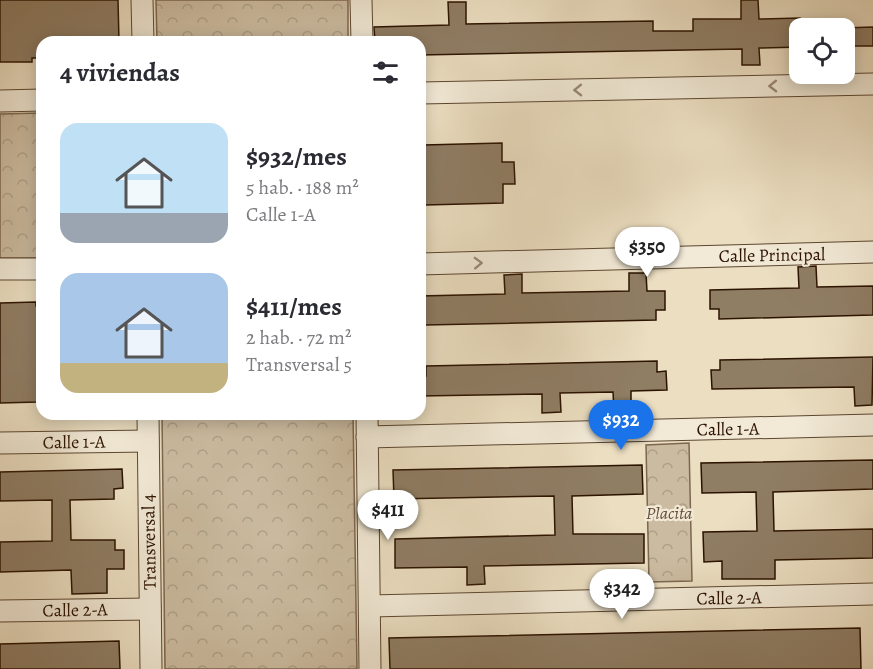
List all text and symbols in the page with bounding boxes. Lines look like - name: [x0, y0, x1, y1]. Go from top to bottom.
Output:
- map controls: [789, 18, 855, 84]
- button: locate: [789, 18, 855, 84]
- text: 4 viviendas: [60, 55, 180, 90]
- icon: filters: [369, 56, 402, 89]
- one-way arrow: [768, 79, 777, 92]
- one-way arrow: [573, 83, 582, 96]
- text: $932/mes: [246, 139, 347, 174]
- icon: home: [108, 147, 180, 219]
- text: 5 hab. · 188 m²: [246, 174, 359, 201]
- text: Calle 1-A: [246, 201, 316, 228]
- pin: $350: [611, 227, 683, 278]
- text: $350: [629, 233, 665, 260]
- street label: Calle Principal: [718, 242, 826, 268]
- one-way arrow: [474, 256, 483, 269]
- text: $411/mes: [246, 289, 342, 324]
- icon: home: [108, 297, 180, 369]
- text: 2 hab. · 72 m²: [246, 324, 351, 351]
- text: Transversal 5: [246, 351, 352, 378]
- pin: $932: [585, 400, 657, 451]
- text: $932: [603, 406, 639, 433]
- street label: Calle 1-A: [696, 416, 760, 442]
- street label: Calle 1-A: [42, 429, 106, 455]
- pin: $411: [352, 490, 424, 541]
- street label: Transversal 4: [136, 494, 162, 590]
- text: $411: [371, 496, 405, 523]
- park label: Placita: [646, 501, 692, 525]
- pin: $342: [586, 569, 658, 620]
- text: $342: [604, 575, 640, 602]
- street label: Calle 2-A: [696, 585, 762, 611]
- street label: Calle 2-A: [42, 597, 108, 623]

